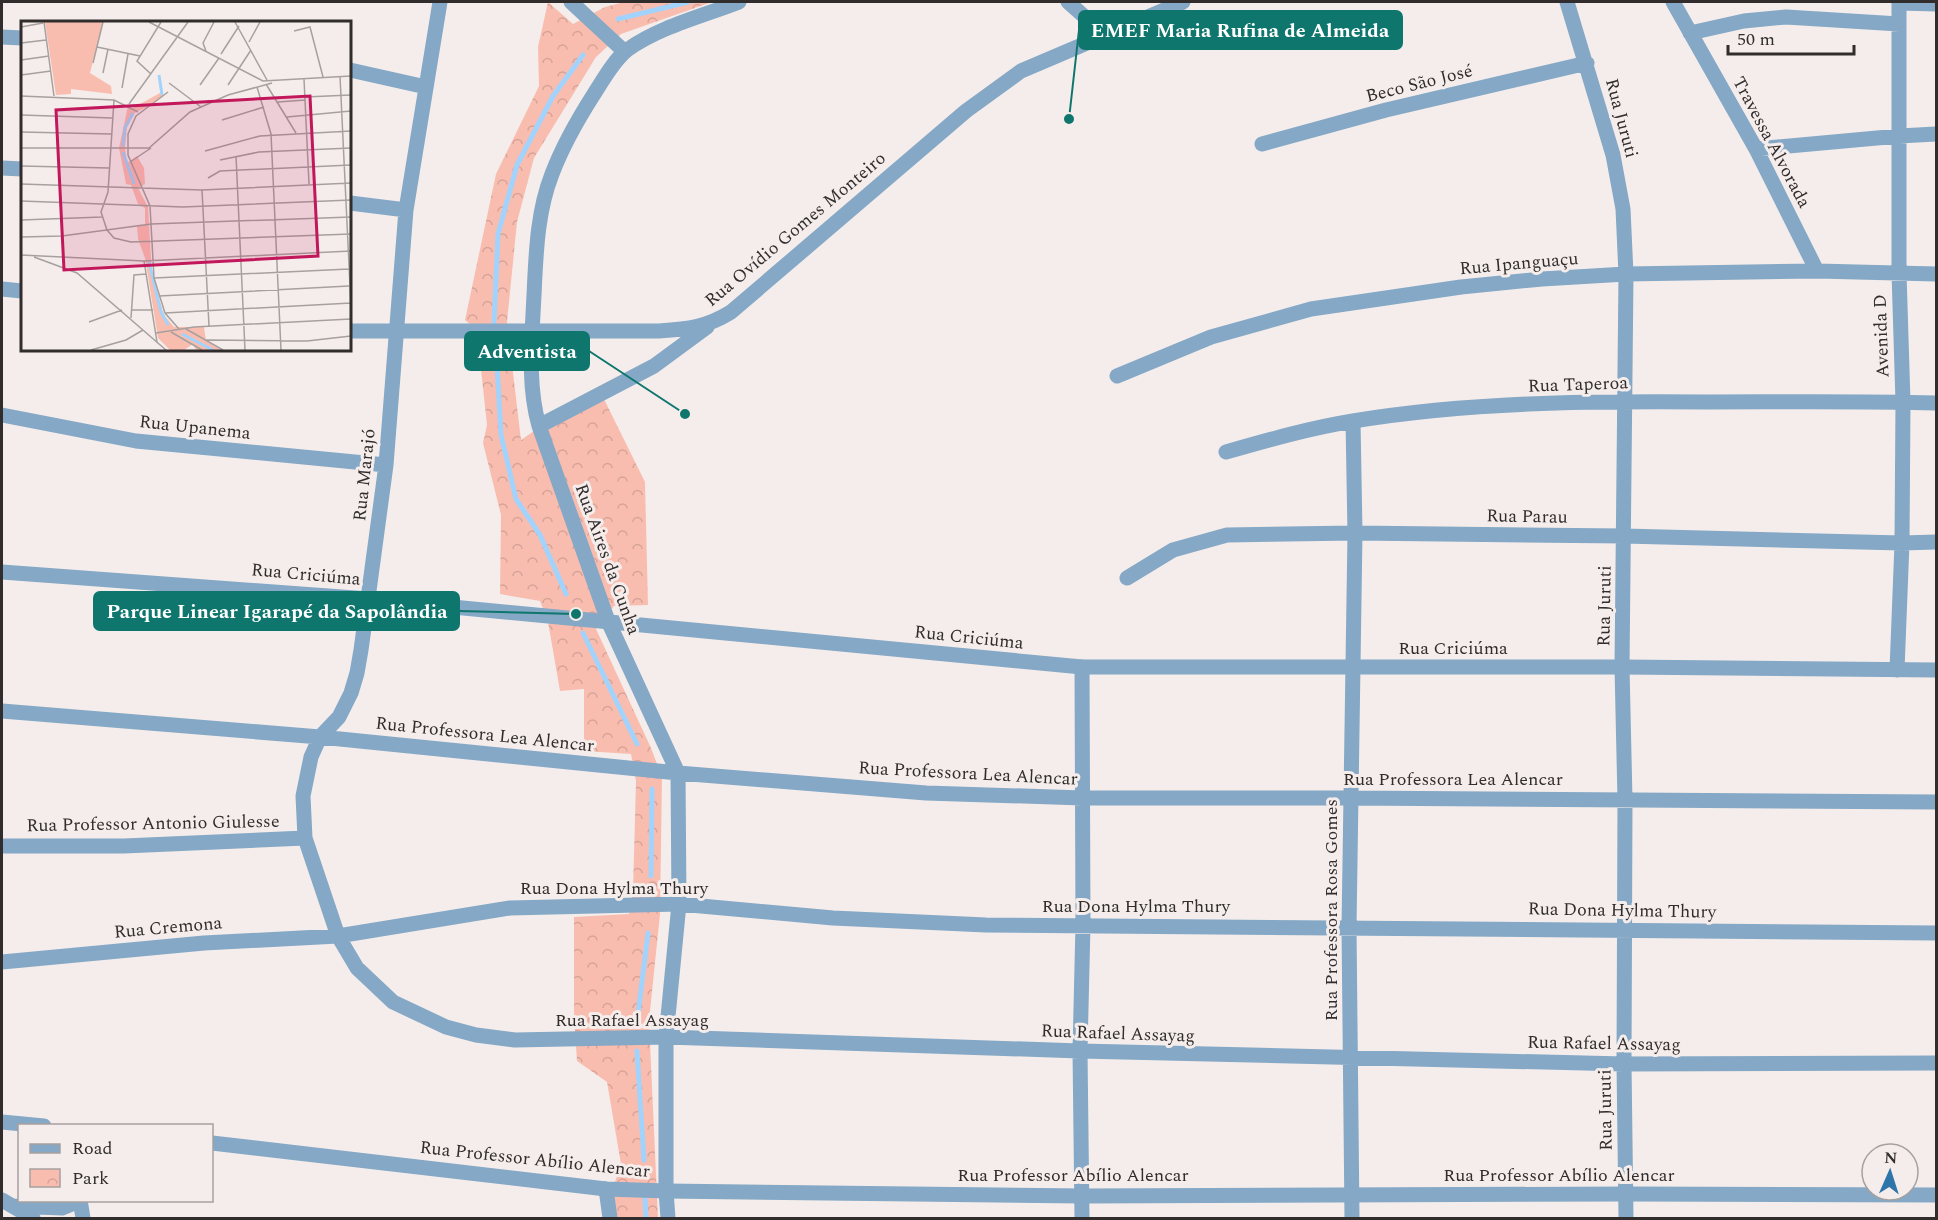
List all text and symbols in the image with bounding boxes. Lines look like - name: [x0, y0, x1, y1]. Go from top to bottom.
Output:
- callout: EMEF Maria Rufina de Almeida: [1079, 11, 1402, 49]
- text: EMEF Maria Rufina de Almeida: [1091, 16, 1390, 46]
- scale bar: [1728, 18, 1854, 56]
- inset map: [21, 21, 351, 351]
- text: 50 m: [1737, 26, 1775, 53]
- street label: Beco São José: [1363, 57, 1476, 110]
- street label: Travessa Alvorada: [1725, 72, 1818, 213]
- street label: Rua Juruti: [1598, 75, 1645, 161]
- street label: Rua Ovídio Gomes Monteiro: [699, 145, 892, 313]
- street label: Rua Ipanguaçu: [1458, 245, 1580, 282]
- street label: Avenida D: [1867, 294, 1896, 378]
- callout: Adventista: [465, 332, 589, 370]
- text: Adventista: [477, 337, 577, 367]
- street label: Rua Taperoa: [1527, 369, 1629, 400]
- street label: Rua Upanema: [138, 408, 252, 447]
- street label: Rua Marajó: [346, 427, 383, 523]
- street label: Rua Aires da Cunha: [568, 480, 647, 639]
- street label: Rua Parau: [1486, 502, 1568, 531]
- street label: Rua Criciúma: [250, 556, 362, 593]
- street label: Rua Juruti: [1590, 565, 1619, 647]
- callout: Parque Linear Igarapé da Sapolândia: [94, 592, 459, 630]
- text: Parque Linear Igarapé da Sapolândia: [106, 597, 448, 627]
- street label: Rua Criciúma: [913, 618, 1025, 657]
- street label: Rua Criciúma: [1398, 635, 1508, 662]
- street label: Rua Professora Lea Alencar: [374, 710, 596, 759]
- street label: Rua Professora Lea Alencar: [857, 754, 1078, 793]
- street label: Rua Professora Lea Alencar: [1343, 766, 1563, 793]
- street label: Rua Professora Rosa Gomes: [1318, 799, 1345, 1021]
- street label: Rua Professor Antonio Giulesse: [26, 808, 280, 839]
- street label: Rua Dona Hylma Thury: [520, 875, 710, 902]
- street label: Rua Dona Hylma Thury: [1042, 893, 1232, 920]
- street label: Rua Dona Hylma Thury: [1528, 895, 1718, 926]
- street label: Rua Cremona: [113, 909, 224, 946]
- street label: Rua Rafael Assayag: [555, 1007, 709, 1034]
- street label: Rua Rafael Assayag: [1041, 1017, 1195, 1050]
- street label: Rua Rafael Assayag: [1527, 1029, 1681, 1058]
- street label: Rua Juruti: [1591, 1069, 1620, 1151]
- legend: [18, 1124, 213, 1202]
- street label: Rua Professor Abílio Alencar: [418, 1134, 651, 1185]
- text: Road: [72, 1135, 113, 1162]
- north arrow: [1860, 1142, 1920, 1202]
- text: N: [1884, 1146, 1898, 1170]
- street label: Rua Professor Abílio Alencar: [957, 1162, 1189, 1189]
- street label: Rua Professor Abílio Alencar: [1443, 1162, 1675, 1189]
- text: Park: [72, 1165, 109, 1192]

